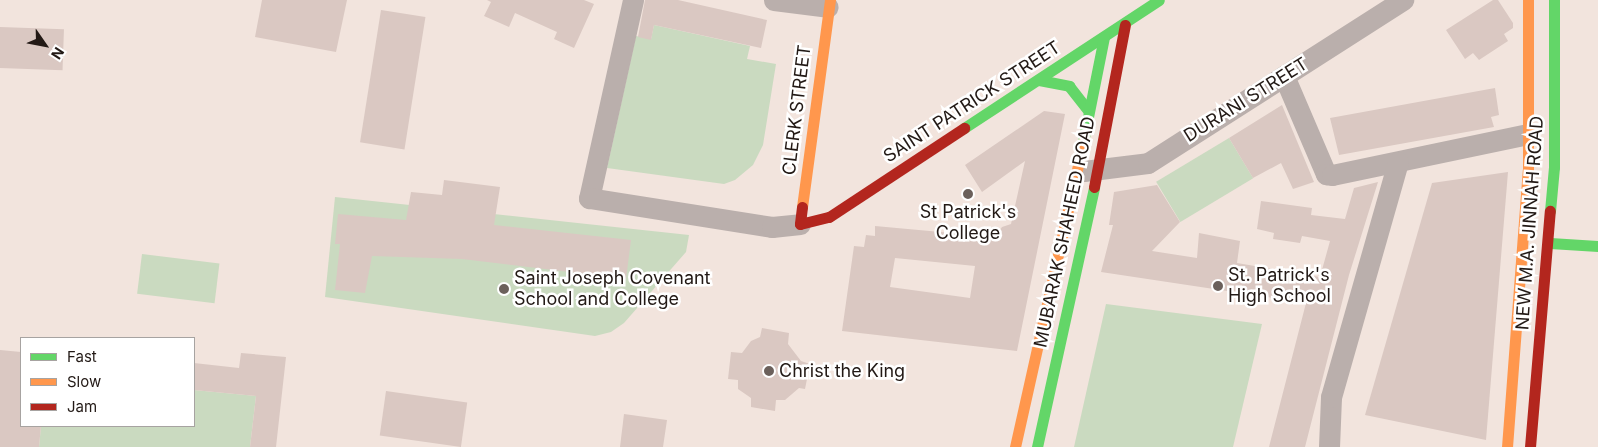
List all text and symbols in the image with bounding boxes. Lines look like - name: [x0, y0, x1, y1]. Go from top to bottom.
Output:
- north arrow: [20, 20, 70, 70]
- street label: SAINT PATRICK STREET: [880, 37, 1064, 167]
- text: N: [48, 44, 68, 63]
- street label: CLERK STREET: [778, 44, 816, 176]
- street label: DURANI STREET: [1180, 53, 1312, 147]
- street label: MUBARAK SHAHEED ROAD: [1030, 115, 1100, 349]
- street label: NEW M.A. JINNAH ROAD: [1512, 115, 1548, 331]
- marker: St Patrick's College: [962, 188, 974, 200]
- place label: St Patrick's College: [920, 202, 1016, 244]
- place label: St. Patrick's High School: [1228, 265, 1331, 308]
- place label: Saint Joseph Covenant School and College: [514, 268, 711, 310]
- marker: St. Patrick's High School: [1212, 280, 1224, 292]
- marker: Saint Joseph Covenant School and College: [498, 283, 510, 295]
- legend: [20, 337, 195, 427]
- text: Fast: [67, 347, 97, 366]
- place label: Christ the King: [779, 360, 905, 382]
- marker: Christ the King: [763, 365, 775, 377]
- text: Slow: [67, 372, 101, 391]
- text: Jam: [67, 397, 97, 416]

